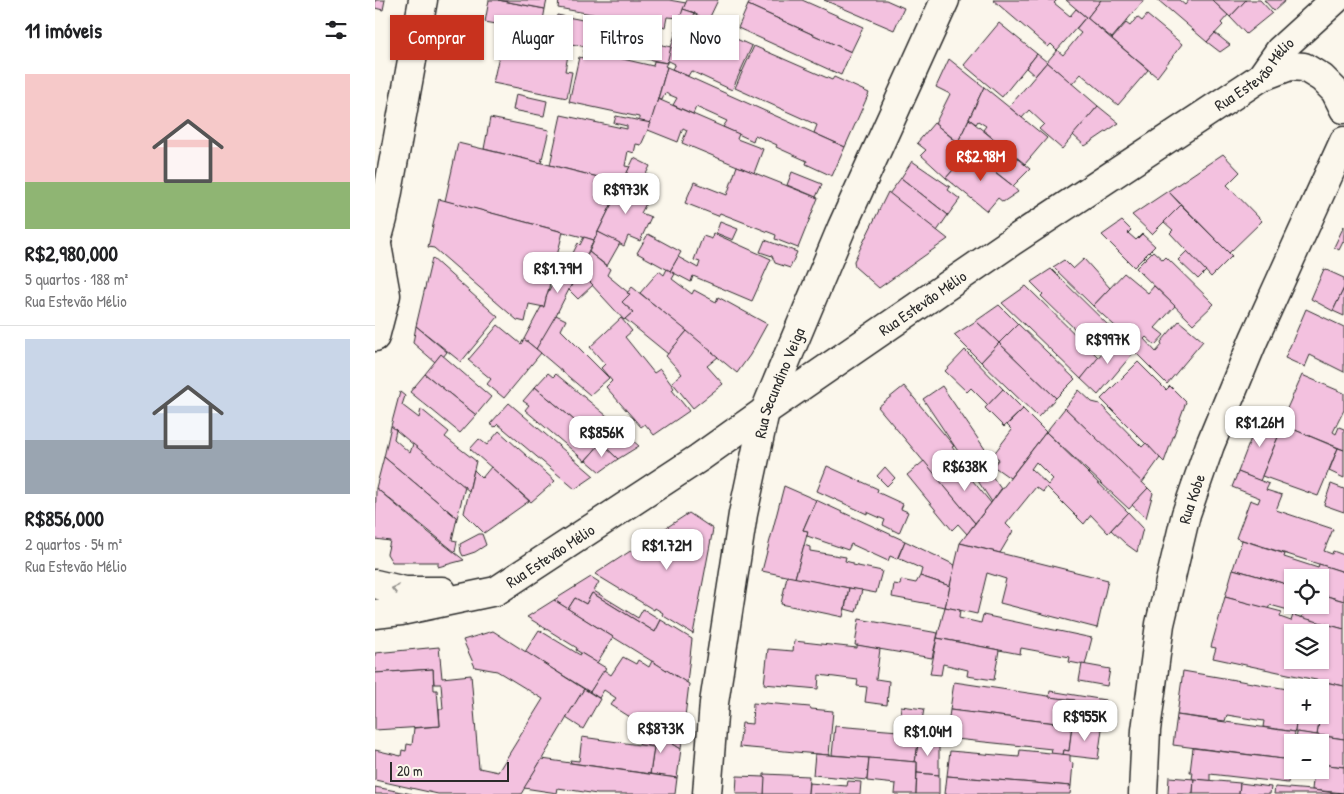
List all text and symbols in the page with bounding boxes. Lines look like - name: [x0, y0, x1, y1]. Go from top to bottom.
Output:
- chip: Comprar: [390, 15, 484, 60]
- chip: Alugar: [494, 15, 573, 60]
- chip: Filtros: [583, 15, 662, 60]
- chip: Novo: [672, 15, 739, 60]
- text: 11 imóveis: [25, 16, 102, 45]
- icon: filters: [322, 16, 350, 44]
- street label: Rua Estevão Mélio: [1210, 31, 1299, 116]
- icon: home: [143, 106, 233, 196]
- pin: R$2.98M: [935, 140, 1027, 182]
- text: R$2.98M: [957, 145, 1005, 167]
- pin: R$973K: [585, 172, 667, 215]
- text: R$973K: [604, 178, 648, 200]
- text: R$2,980,000: [25, 239, 118, 268]
- pin: R$1.79M: [512, 252, 604, 294]
- text: R$1.79M: [534, 257, 582, 279]
- street label: Rua Estevão Mélio: [874, 265, 971, 341]
- text: 5 quartos · 188 m²: [25, 268, 128, 290]
- text: Rua Estevão Mélio: [25, 290, 127, 312]
- pin: R$997K: [1067, 322, 1149, 365]
- street label: Rua Secundino Veiga: [749, 324, 810, 440]
- text: R$997K: [1086, 328, 1130, 350]
- icon: home: [143, 372, 233, 462]
- pin: R$1.26M: [1214, 406, 1306, 448]
- text: R$1.26M: [1236, 411, 1284, 433]
- pin: R$856K: [561, 416, 643, 458]
- text: R$856K: [580, 421, 624, 443]
- pin: R$638K: [924, 450, 1006, 492]
- text: R$638K: [943, 455, 987, 477]
- street label: Rua Kobe: [1173, 470, 1210, 526]
- text: R$856,000: [25, 504, 104, 533]
- street label: Rua Estevão Mélio: [502, 518, 599, 593]
- pin: R$1.72M: [621, 528, 713, 571]
- text: 2 quartos · 54 m²: [25, 533, 122, 555]
- text: R$1.72M: [642, 534, 692, 556]
- text: Rua Estevão Mélio: [25, 555, 127, 577]
- map controls: [1284, 569, 1329, 779]
- button: locate: [1284, 569, 1329, 614]
- one-way arrow: [391, 584, 400, 595]
- button: layers: [1284, 624, 1329, 669]
- button: +: [1284, 679, 1329, 724]
- pin: R$955K: [1044, 700, 1126, 742]
- text: R$955K: [1063, 705, 1107, 727]
- pin: R$873K: [620, 712, 702, 754]
- pin: R$1.04M: [882, 714, 974, 757]
- text: R$873K: [638, 717, 684, 739]
- text: R$1.04M: [904, 720, 952, 742]
- button: −: [1284, 734, 1329, 779]
- scale bar: [390, 759, 509, 782]
- text: 20 m: [397, 761, 423, 780]

